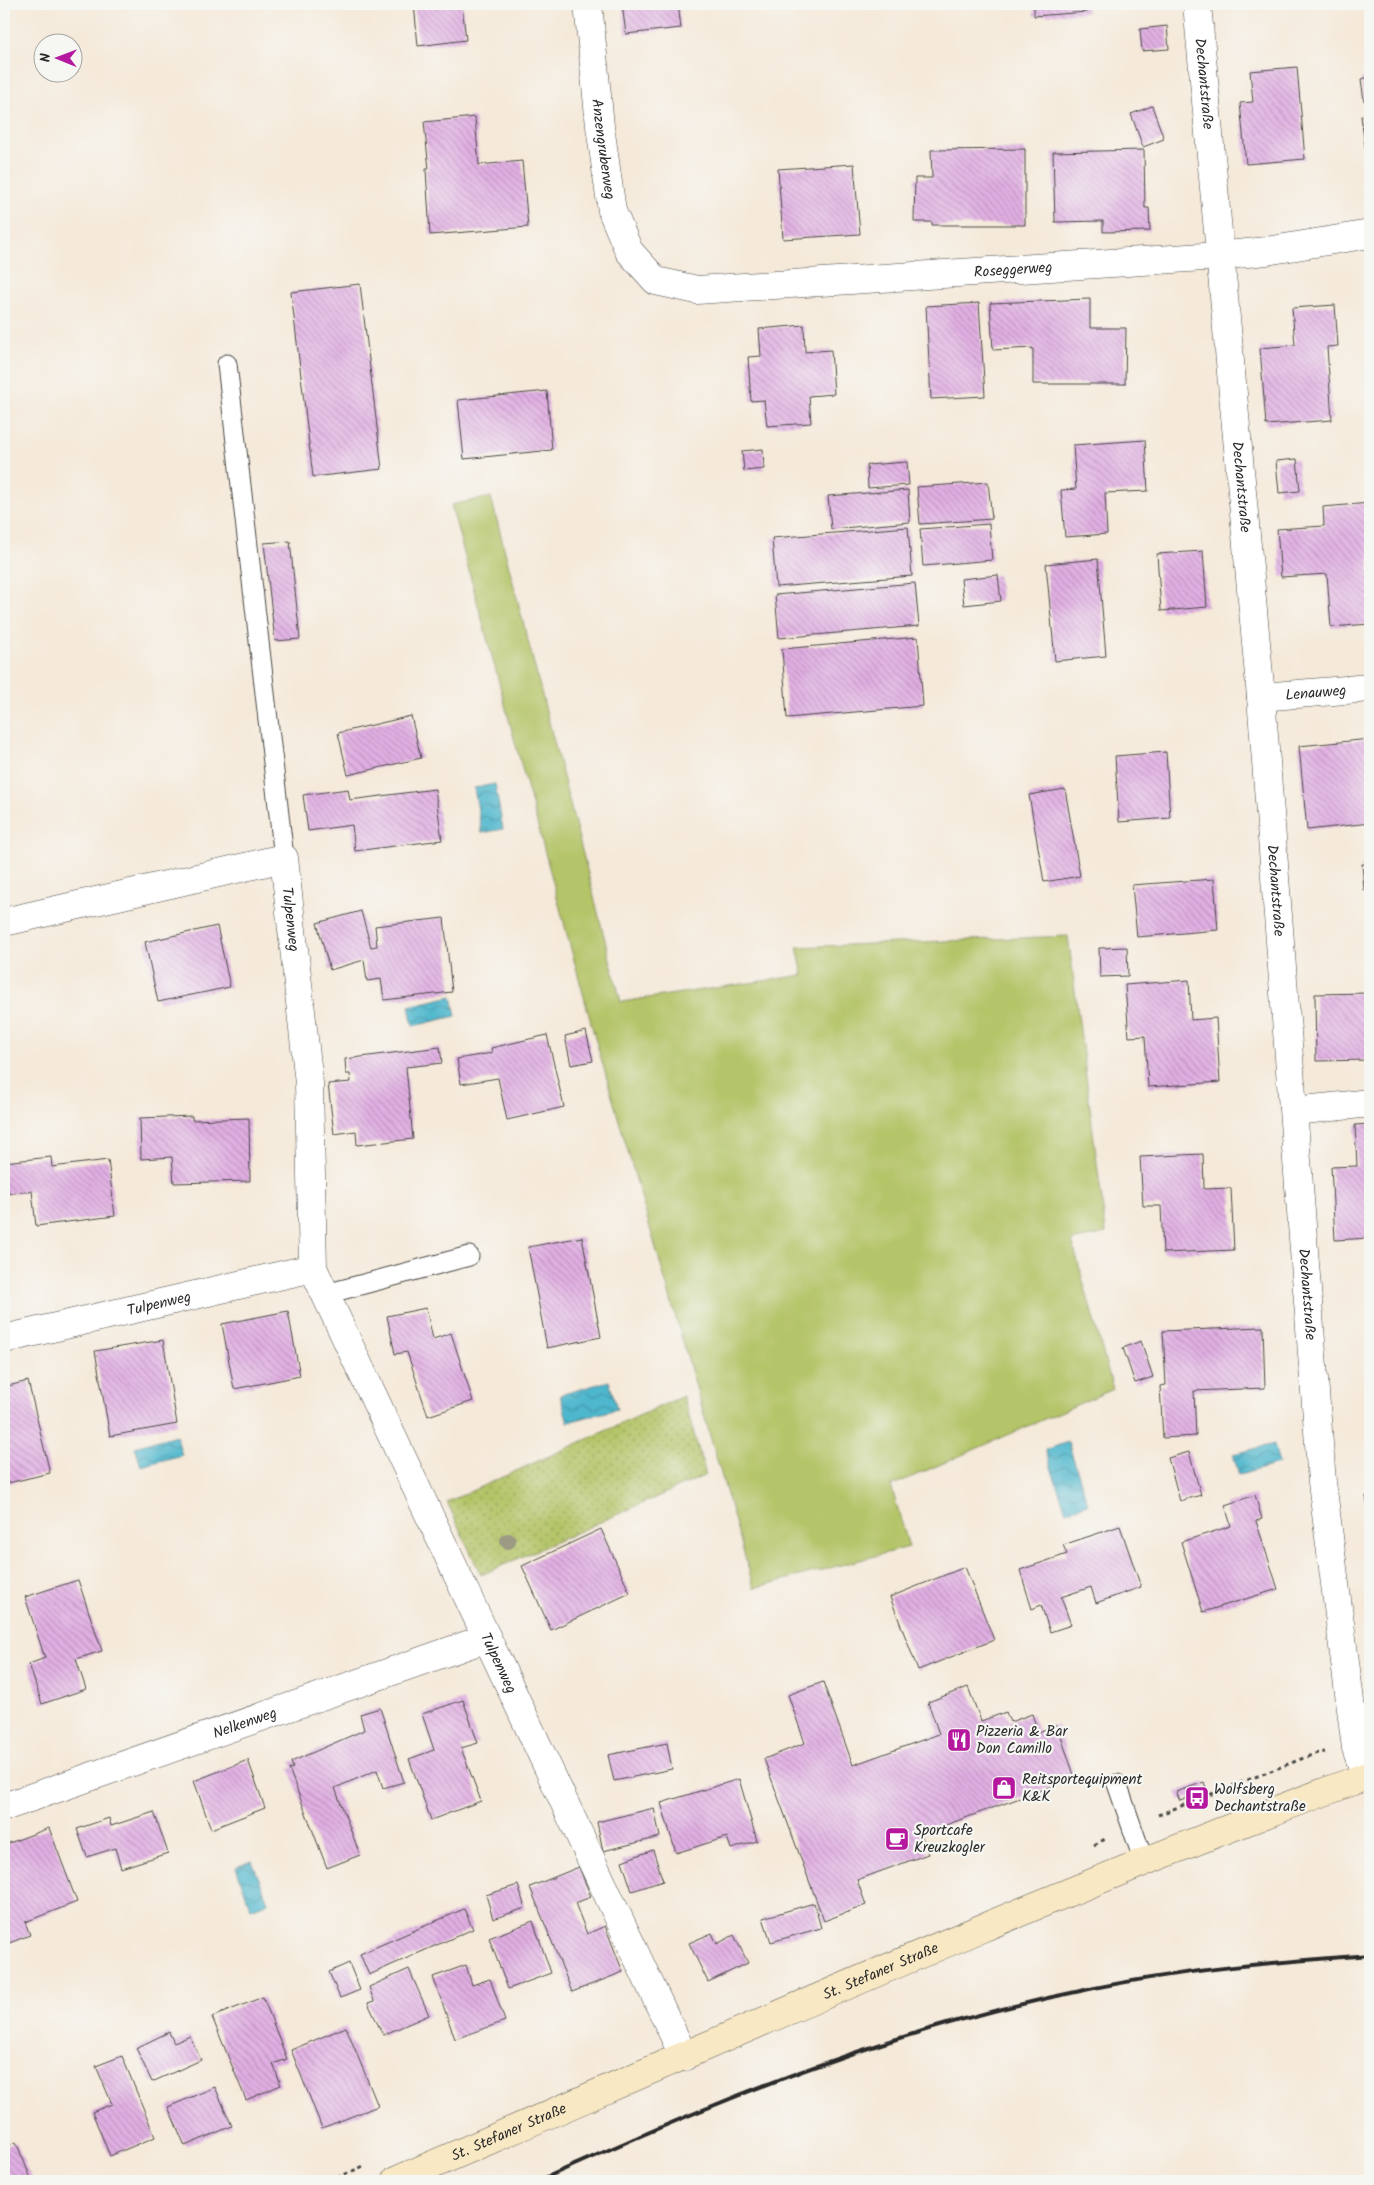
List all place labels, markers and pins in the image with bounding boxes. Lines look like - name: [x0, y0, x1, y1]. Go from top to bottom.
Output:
- place label: Pizzeria & Bar Don Camillo: [976, 1720, 1068, 1761]
- restaurant icon: Pizzeria & Bar Don Camillo: [946, 1727, 972, 1753]
- place label: Reitsportequipment K&K: [1022, 1768, 1143, 1809]
- shop icon: Reitsportequipment K&K: [991, 1775, 1017, 1801]
- place label: Wolfsberg Dechantstraße: [1214, 1778, 1306, 1819]
- bus stop icon: Wolfsberg Dechantstraße: [1184, 1785, 1210, 1811]
- place label: Sportcafe Kreuzkogler: [914, 1819, 986, 1860]
- cafe icon: Sportcafe Kreuzkogler: [884, 1826, 910, 1852]

